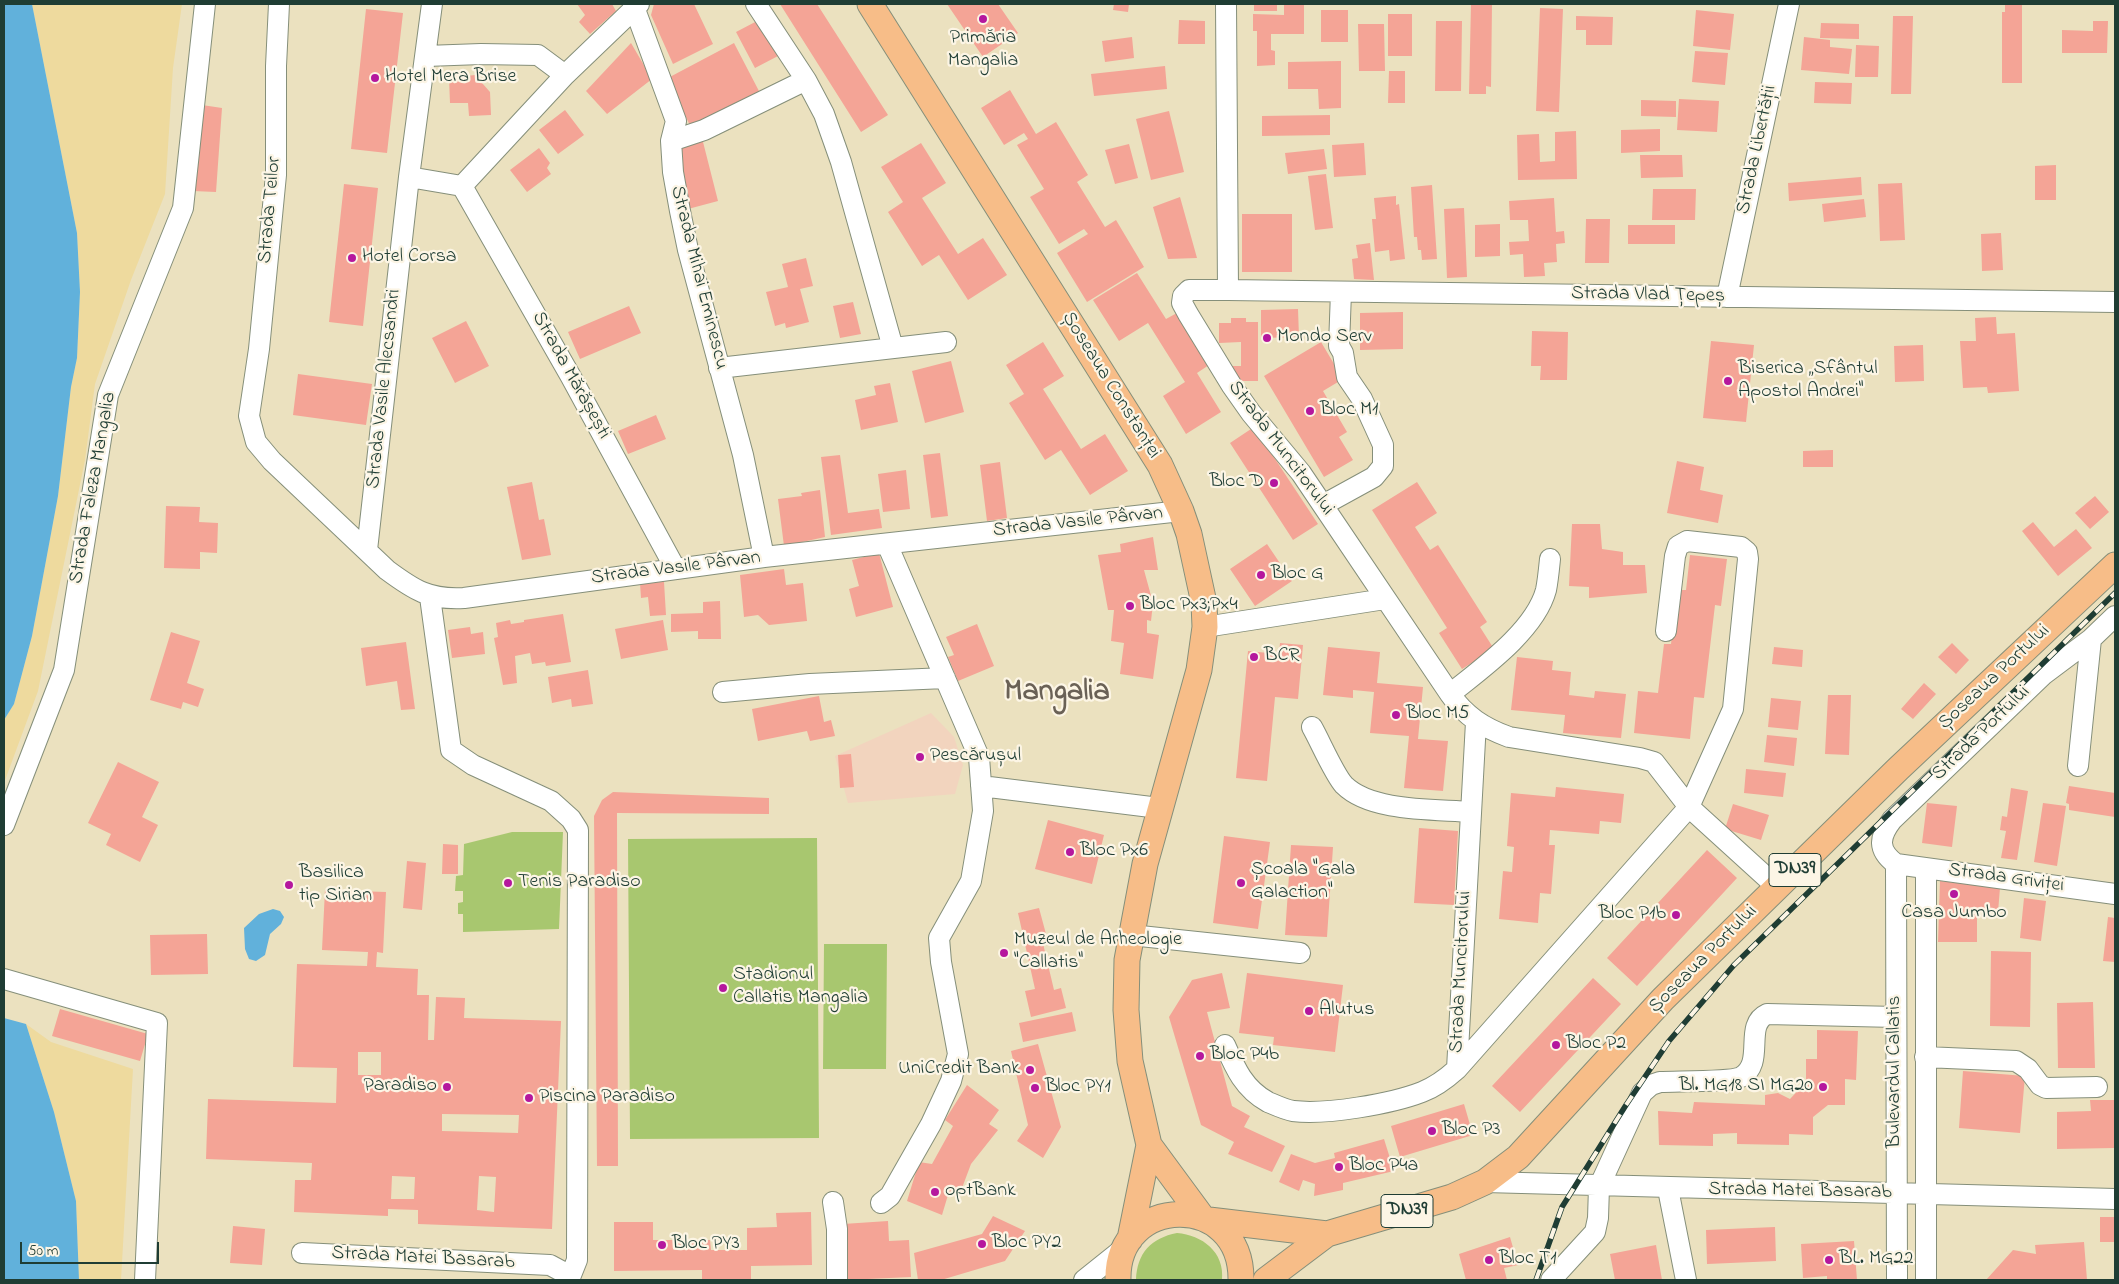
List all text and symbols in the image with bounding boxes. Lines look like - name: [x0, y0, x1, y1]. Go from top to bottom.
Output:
- marker: Primăria Mangalia: [977, 13, 989, 25]
- place label: Primăria Mangalia: [948, 27, 1018, 74]
- place label: Hotel Mera Brise: [385, 66, 517, 90]
- marker: Hotel Mera Brise: [369, 72, 381, 84]
- street label: Strada Libertății: [1733, 83, 1783, 217]
- street label: Strada Teilor: [254, 155, 288, 265]
- street label: Strada Mihai Eminescu: [664, 184, 732, 372]
- place label: Hotel Corsa: [362, 246, 457, 270]
- marker: Hotel Corsa: [346, 252, 358, 264]
- street label: Strada Vlad Țepeș: [1571, 283, 1725, 309]
- street label: Strada Vasile Alecsandri: [363, 288, 407, 490]
- street label: Strada Mărășești: [525, 308, 615, 444]
- street label: Șoseaua Constanței: [1055, 308, 1165, 464]
- place label: Mondo Serv: [1277, 326, 1372, 350]
- marker: Mondo Serv: [1261, 332, 1273, 344]
- place label: Biserica „Sfântul Apostol Andrei": [1738, 358, 1878, 405]
- marker: Biserica „Sfântul Apostol Andrei": [1722, 375, 1734, 387]
- street label: Strada Muncitorului: [1222, 377, 1338, 521]
- street label: Strada Faleza Mangalia: [65, 390, 123, 586]
- place label: Bloc M1: [1320, 399, 1378, 423]
- marker: Bloc M1: [1304, 405, 1316, 417]
- place label: Bloc D: [1209, 471, 1264, 495]
- marker: Bloc D: [1268, 477, 1280, 489]
- street label: Strada Vasile Pârvan: [992, 502, 1164, 544]
- street label: Strada Vasile Pârvan: [590, 547, 762, 591]
- place label: Bloc G: [1271, 563, 1323, 587]
- marker: Bloc G: [1255, 569, 1267, 581]
- place label: Bloc Px3;Px4: [1140, 594, 1238, 618]
- marker: Bloc Px3;Px4: [1124, 600, 1136, 612]
- street label: Șoseaua Portului: [1934, 620, 2056, 736]
- place label: BCR: [1264, 645, 1299, 669]
- marker: BCR: [1248, 651, 1260, 663]
- district label: Mangalia: [1004, 676, 1110, 712]
- street label: Strada Portului: [1928, 681, 2036, 787]
- place label: Bloc M5: [1406, 703, 1469, 727]
- marker: Bloc M5: [1390, 709, 1402, 721]
- place label: Pescărușul: [930, 745, 1021, 769]
- marker: Pescărușul: [914, 751, 926, 763]
- place label: Bloc Px6: [1080, 840, 1148, 864]
- marker: Bloc Px6: [1064, 846, 1076, 858]
- road number: DN39: [1769, 854, 1821, 886]
- place label: Școala "Gala Galaction": [1251, 859, 1355, 906]
- street label: Strada Griviței: [1947, 859, 2065, 899]
- place label: Basilica tip Sirian: [299, 862, 372, 909]
- place label: Tenis Paradiso: [518, 871, 641, 895]
- marker: Tenis Paradiso: [502, 877, 514, 889]
- marker: Școala "Gala Galaction": [1235, 877, 1247, 889]
- marker: Basilica tip Sirian: [283, 879, 295, 891]
- marker: Casa Jumbo: [1948, 888, 1960, 900]
- street label: Strada Muncitorului: [1446, 890, 1478, 1054]
- street label: Șoseaua Portului: [1645, 901, 1763, 1019]
- place label: Casa Jumbo: [1901, 902, 2007, 926]
- place label: Bloc P1b: [1599, 903, 1666, 927]
- marker: Bloc P1b: [1670, 909, 1682, 921]
- place label: Muzeul de Arheologie "Callatis": [1014, 929, 1182, 976]
- marker: Muzeul de Arheologie "Callatis": [998, 947, 1010, 959]
- place label: Stadionul Callatis Mangalia: [733, 964, 868, 1011]
- marker: Stadionul Callatis Mangalia: [717, 982, 729, 994]
- street label: Bulevardul Callatis: [1884, 996, 1908, 1148]
- place label: Alutus: [1319, 999, 1374, 1023]
- marker: Alutus: [1303, 1005, 1315, 1017]
- place label: Bloc P2: [1566, 1033, 1626, 1057]
- marker: Bloc P2: [1550, 1039, 1562, 1051]
- place label: Bloc P4b: [1210, 1044, 1279, 1068]
- marker: Bloc P4b: [1194, 1050, 1206, 1062]
- place label: UniCredit Bank: [898, 1058, 1020, 1082]
- marker: UniCredit Bank: [1024, 1064, 1036, 1076]
- place label: Paradiso: [363, 1075, 437, 1099]
- place label: Bl. MG18 SI MG20: [1679, 1075, 1813, 1099]
- place label: Bloc PY1: [1045, 1076, 1111, 1100]
- marker: Paradiso: [441, 1081, 453, 1093]
- marker: Bl. MG18 SI MG20: [1817, 1081, 1829, 1093]
- marker: Bloc PY1: [1029, 1082, 1041, 1094]
- place label: Piscina Paradiso: [539, 1086, 675, 1110]
- marker: Piscina Paradiso: [523, 1092, 535, 1104]
- place label: Bloc P3: [1442, 1119, 1501, 1143]
- marker: Bloc P3: [1426, 1125, 1438, 1137]
- place label: Bloc P4a: [1349, 1155, 1418, 1179]
- marker: Bloc P4a: [1333, 1161, 1345, 1173]
- street label: Strada Matei Basarab: [1708, 1178, 1892, 1206]
- place label: optBank: [945, 1180, 1016, 1204]
- marker: optBank: [929, 1186, 941, 1198]
- road number: DN39: [1381, 1194, 1433, 1228]
- scale bar: [22, 1232, 161, 1264]
- place label: Bloc PY2: [992, 1232, 1061, 1256]
- place label: Bloc PY3: [672, 1233, 740, 1257]
- marker: Bloc PY2: [976, 1238, 988, 1250]
- marker: Bloc PY3: [656, 1239, 668, 1251]
- text: 50 m: [28, 1240, 58, 1262]
- street label: Strada Matei Basarab: [331, 1242, 515, 1276]
- place label: Bloc T1: [1499, 1248, 1557, 1272]
- place label: BL. MG22: [1839, 1248, 1913, 1272]
- marker: Bloc T1: [1483, 1254, 1495, 1266]
- marker: BL. MG22: [1823, 1254, 1835, 1266]

